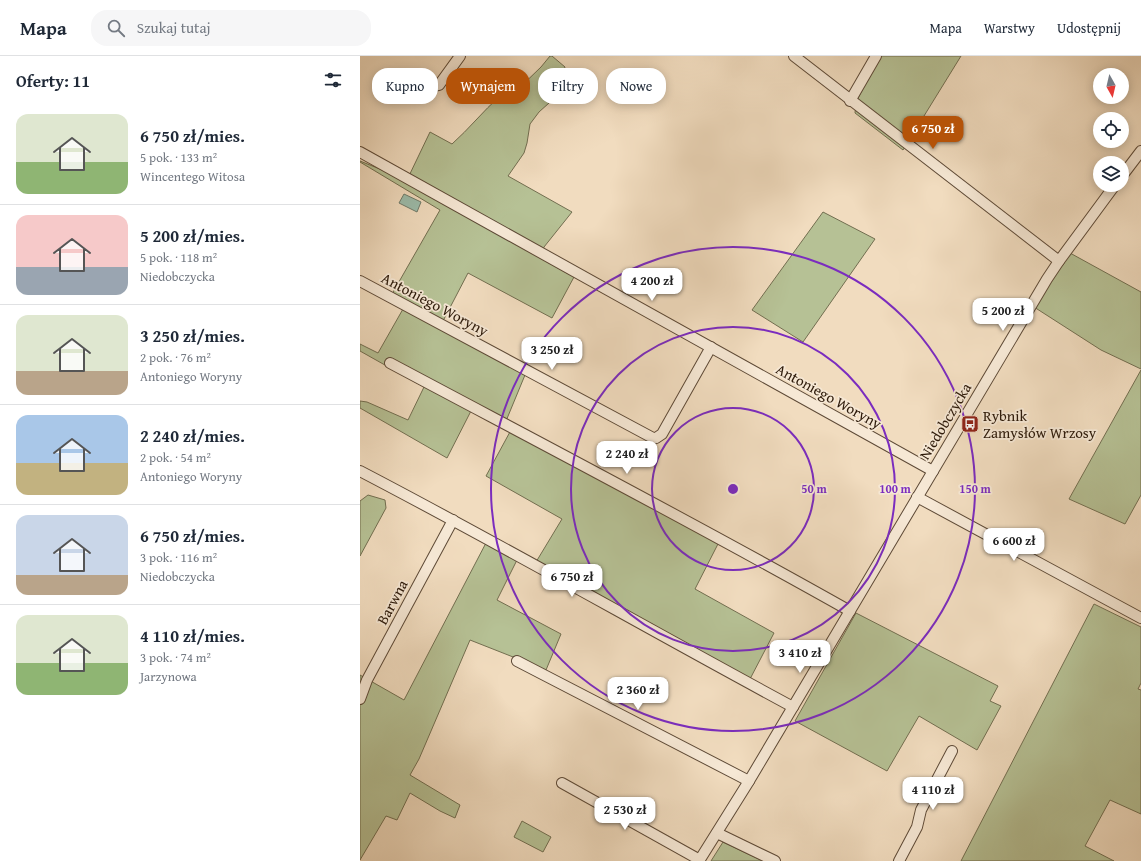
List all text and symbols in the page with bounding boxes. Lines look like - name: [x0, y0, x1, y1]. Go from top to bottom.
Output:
- search box: [91, 10, 371, 46]
- text: Mapa: [20, 14, 67, 42]
- icon: search: [105, 17, 127, 39]
- text: Szukaj tutaj: [137, 17, 211, 38]
- text: Mapa: [930, 18, 962, 38]
- text: Warstwy: [984, 18, 1035, 38]
- text: Udostępnij: [1057, 18, 1121, 38]
- text: Oferty: 11: [16, 68, 90, 93]
- chip: Kupno: [372, 68, 438, 104]
- chip: Wynajem: [446, 68, 530, 104]
- chip: Filtry: [538, 68, 598, 104]
- chip: Nowe: [606, 68, 666, 104]
- north arrow: [1093, 68, 1129, 104]
- map controls: [1093, 68, 1129, 192]
- icon: filters: [322, 69, 344, 91]
- button: locate: [1093, 112, 1129, 148]
- pin: 6 750 zł: [892, 116, 974, 150]
- text: 6 750 zł: [911, 119, 955, 138]
- text: 6 750 zł/mies.: [140, 123, 245, 148]
- icon: home: [48, 130, 96, 178]
- text: 5 pok. · 133 m²: [140, 148, 217, 167]
- button: layers: [1093, 156, 1129, 192]
- text: Wincentego Witosa: [140, 167, 245, 186]
- text: 5 200 zł/mies.: [140, 223, 245, 248]
- icon: home: [48, 231, 96, 279]
- text: 5 pok. · 118 m²: [140, 248, 217, 267]
- text: Niedobczycka: [140, 267, 215, 286]
- street label: Antoniego Woryny: [378, 267, 492, 341]
- pin: 4 200 zł: [611, 268, 693, 302]
- text: 4 200 zł: [630, 271, 674, 290]
- pin: 5 200 zł: [962, 298, 1044, 332]
- text: 5 200 zł: [981, 301, 1025, 320]
- text: 3 250 zł/mies.: [140, 323, 245, 348]
- icon: home: [48, 331, 96, 379]
- pin: 3 250 zł: [511, 337, 593, 371]
- text: 3 250 zł: [530, 340, 574, 359]
- text: 2 pok. · 76 m²: [140, 348, 211, 367]
- street label: Antoniego Woryny: [772, 358, 886, 434]
- text: Antoniego Woryny: [140, 367, 242, 386]
- street label: Niedobczycka: [914, 379, 976, 463]
- place label: Rybnik Zamysłów Wrzosy: [983, 405, 1097, 443]
- bus stop icon: Rybnik Zamysłów Wrzosy: [960, 414, 980, 434]
- text: 2 240 zł/mies.: [140, 423, 245, 448]
- icon: home: [48, 431, 96, 479]
- pin: 2 240 zł: [586, 441, 668, 475]
- text: 2 240 zł: [605, 444, 649, 463]
- text: 2 pok. · 54 m²: [140, 448, 211, 467]
- text: Antoniego Woryny: [140, 467, 242, 486]
- text: 50 m: [801, 480, 827, 497]
- text: 100 m: [879, 480, 912, 497]
- text: 150 m: [959, 480, 992, 497]
- centre of rings: [726, 482, 740, 496]
- text: 6 750 zł/mies.: [140, 523, 245, 548]
- pin: 6 600 zł: [973, 528, 1055, 562]
- icon: home: [48, 531, 96, 579]
- text: 6 600 zł: [992, 531, 1036, 550]
- text: 3 pok. · 116 m²: [140, 548, 217, 567]
- pin: 6 750 zł: [531, 564, 613, 598]
- text: Niedobczycka: [140, 567, 215, 586]
- text: 6 750 zł: [550, 567, 594, 586]
- street label: Barwna: [371, 576, 413, 628]
- text: 4 110 zł/mies.: [140, 623, 245, 648]
- icon: home: [48, 631, 96, 679]
- pin: 3 410 zł: [759, 640, 841, 674]
- text: 3 410 zł: [778, 643, 822, 662]
- text: 3 pok. · 74 m²: [140, 648, 211, 667]
- text: Jarzynowa: [140, 667, 197, 686]
- pin: 2 360 zł: [597, 677, 679, 711]
- text: 2 360 zł: [616, 680, 660, 699]
- pin: 4 110 zł: [892, 777, 974, 811]
- text: 4 110 zł: [911, 780, 955, 799]
- pin: 2 530 zł: [584, 797, 666, 831]
- text: 2 530 zł: [603, 800, 647, 819]

